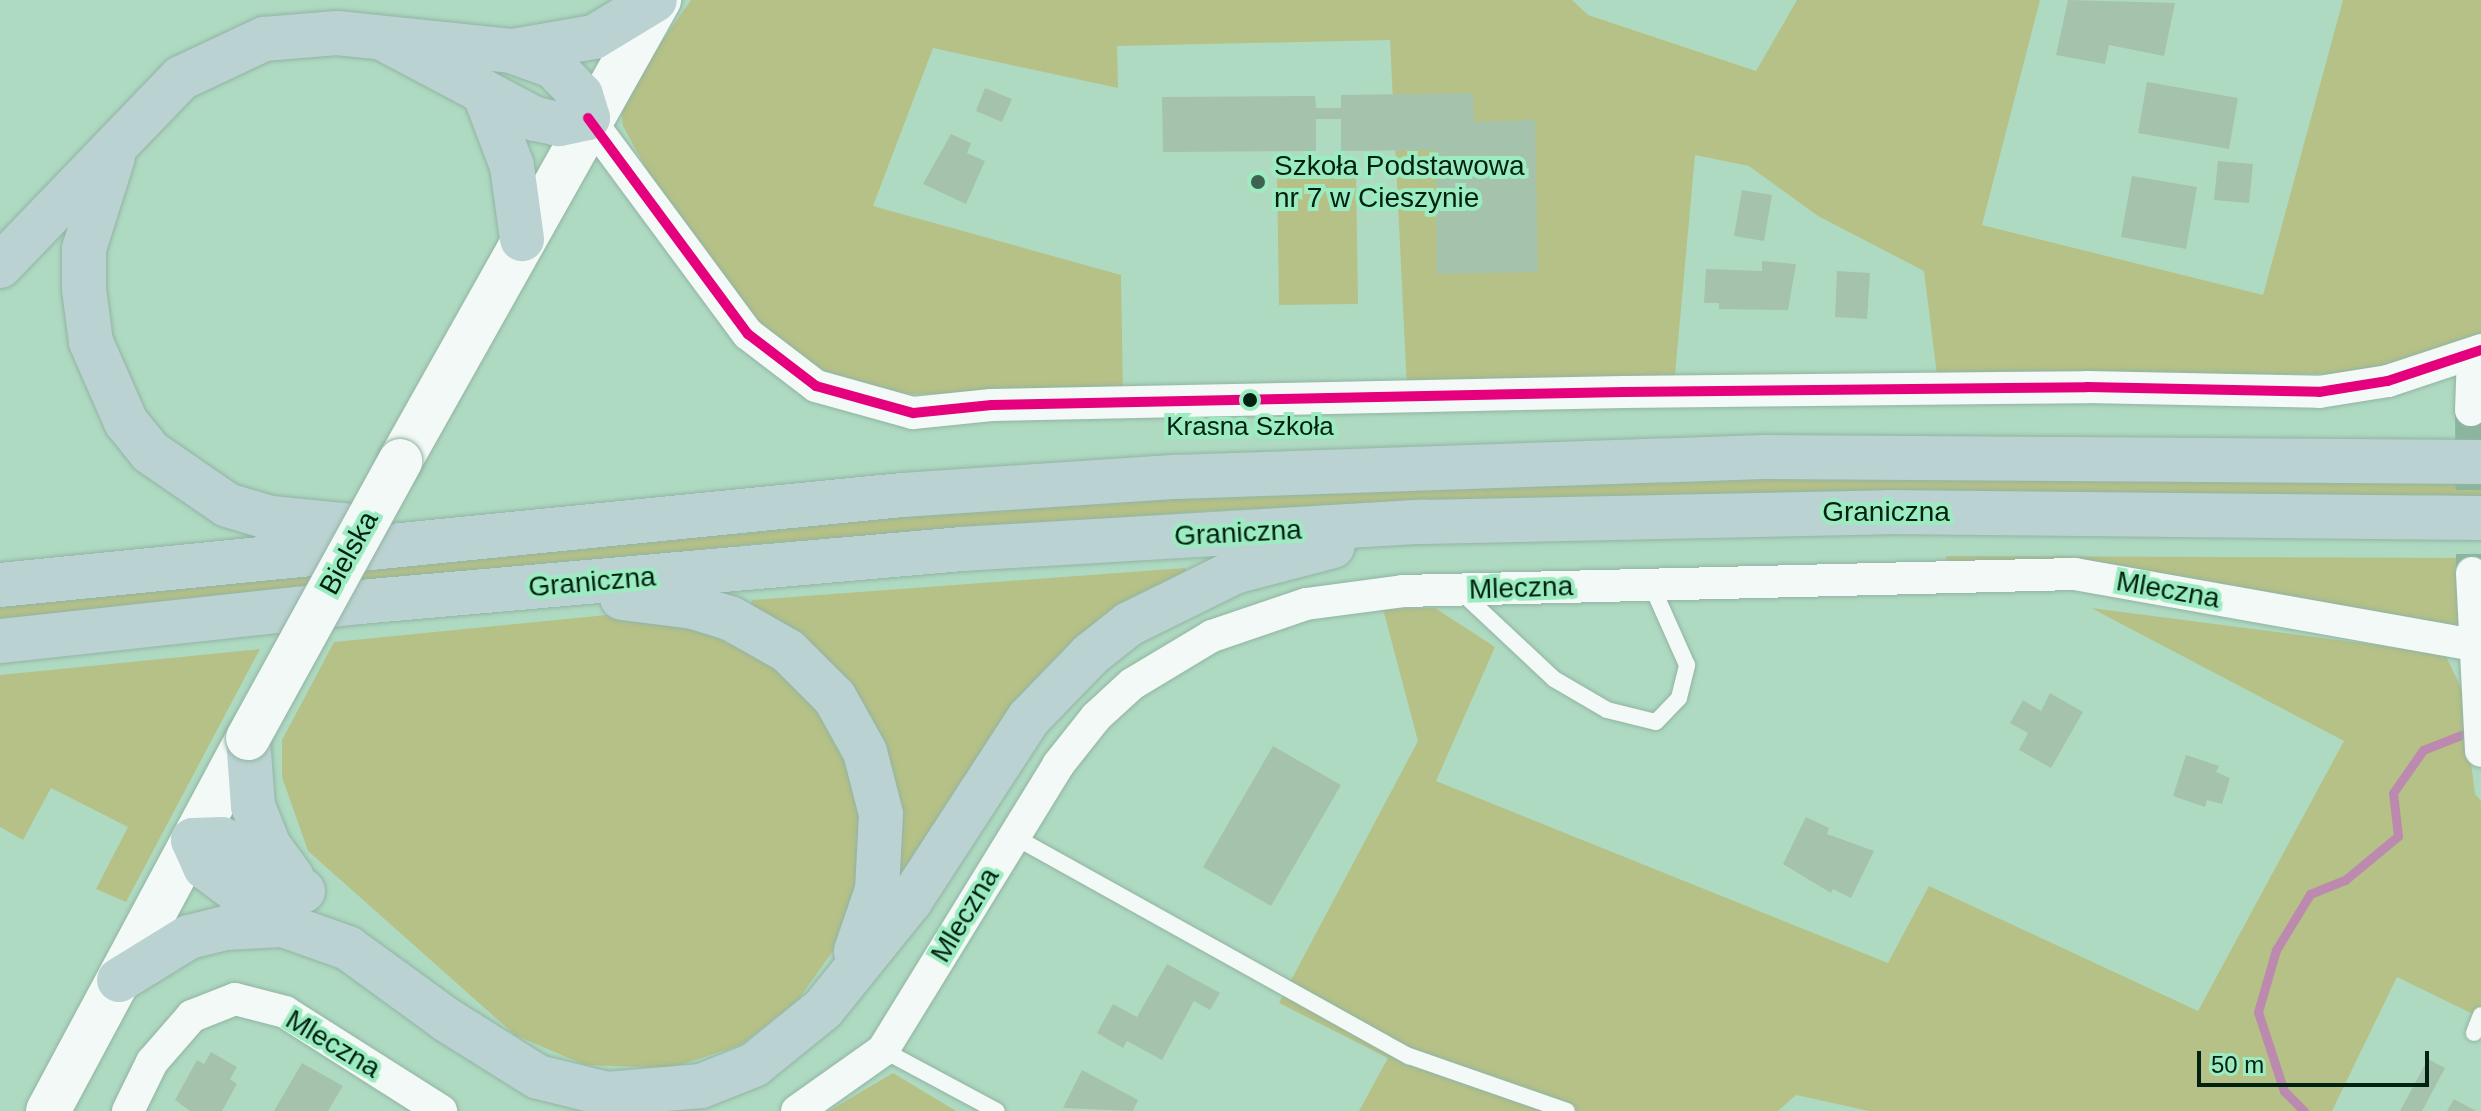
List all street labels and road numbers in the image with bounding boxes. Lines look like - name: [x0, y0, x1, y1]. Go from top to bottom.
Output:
- street label: Graniczna: [1822, 495, 1950, 529]
- street label: Bielska: [312, 505, 386, 601]
- street label: Graniczna: [1173, 513, 1303, 553]
- street label: Graniczna: [527, 560, 657, 604]
- street label: Mleczna: [2114, 564, 2222, 616]
- street label: Mleczna: [1468, 569, 1574, 607]
- street label: Mleczna: [924, 862, 1006, 968]
- street label: Mleczna: [280, 1003, 386, 1085]

